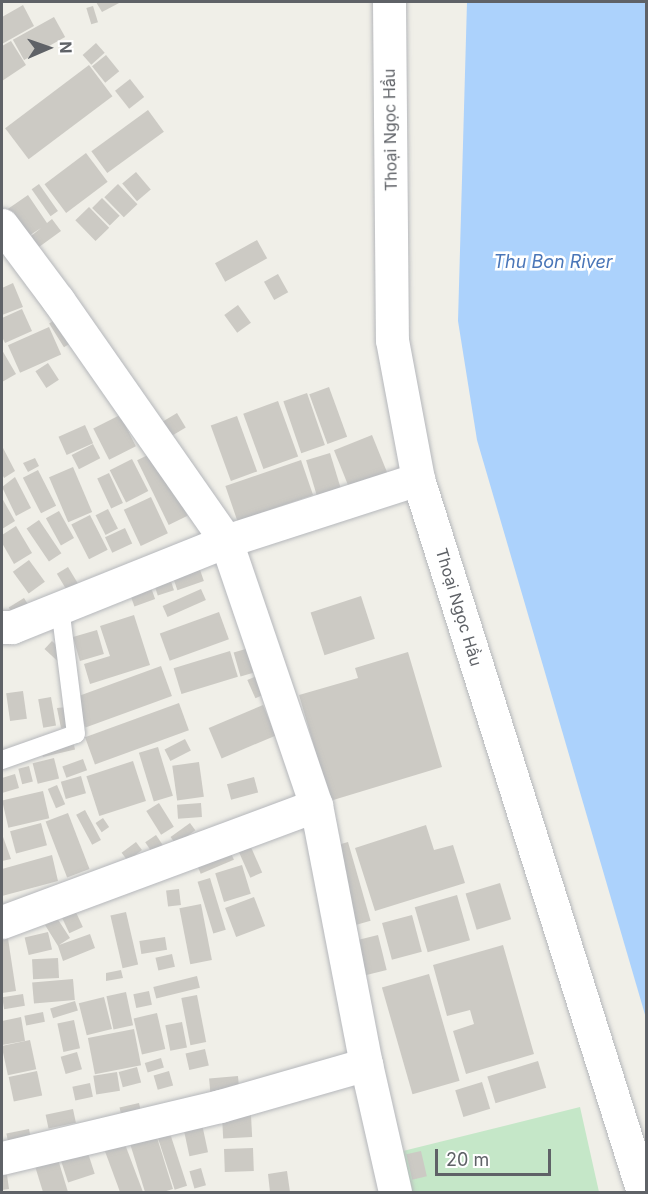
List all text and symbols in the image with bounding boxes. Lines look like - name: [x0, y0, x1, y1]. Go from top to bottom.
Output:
- north arrow: [18, 18, 78, 78]
- text: N: [56, 41, 76, 54]
- street label: Thoại Ngọc Hầu: [379, 69, 401, 191]
- water label: Thu Bon River: [493, 251, 613, 273]
- street label: Thoại Ngọc Hầu: [432, 546, 486, 668]
- scale bar: [438, 1137, 554, 1175]
- text: 20 m: [446, 1149, 489, 1170]

